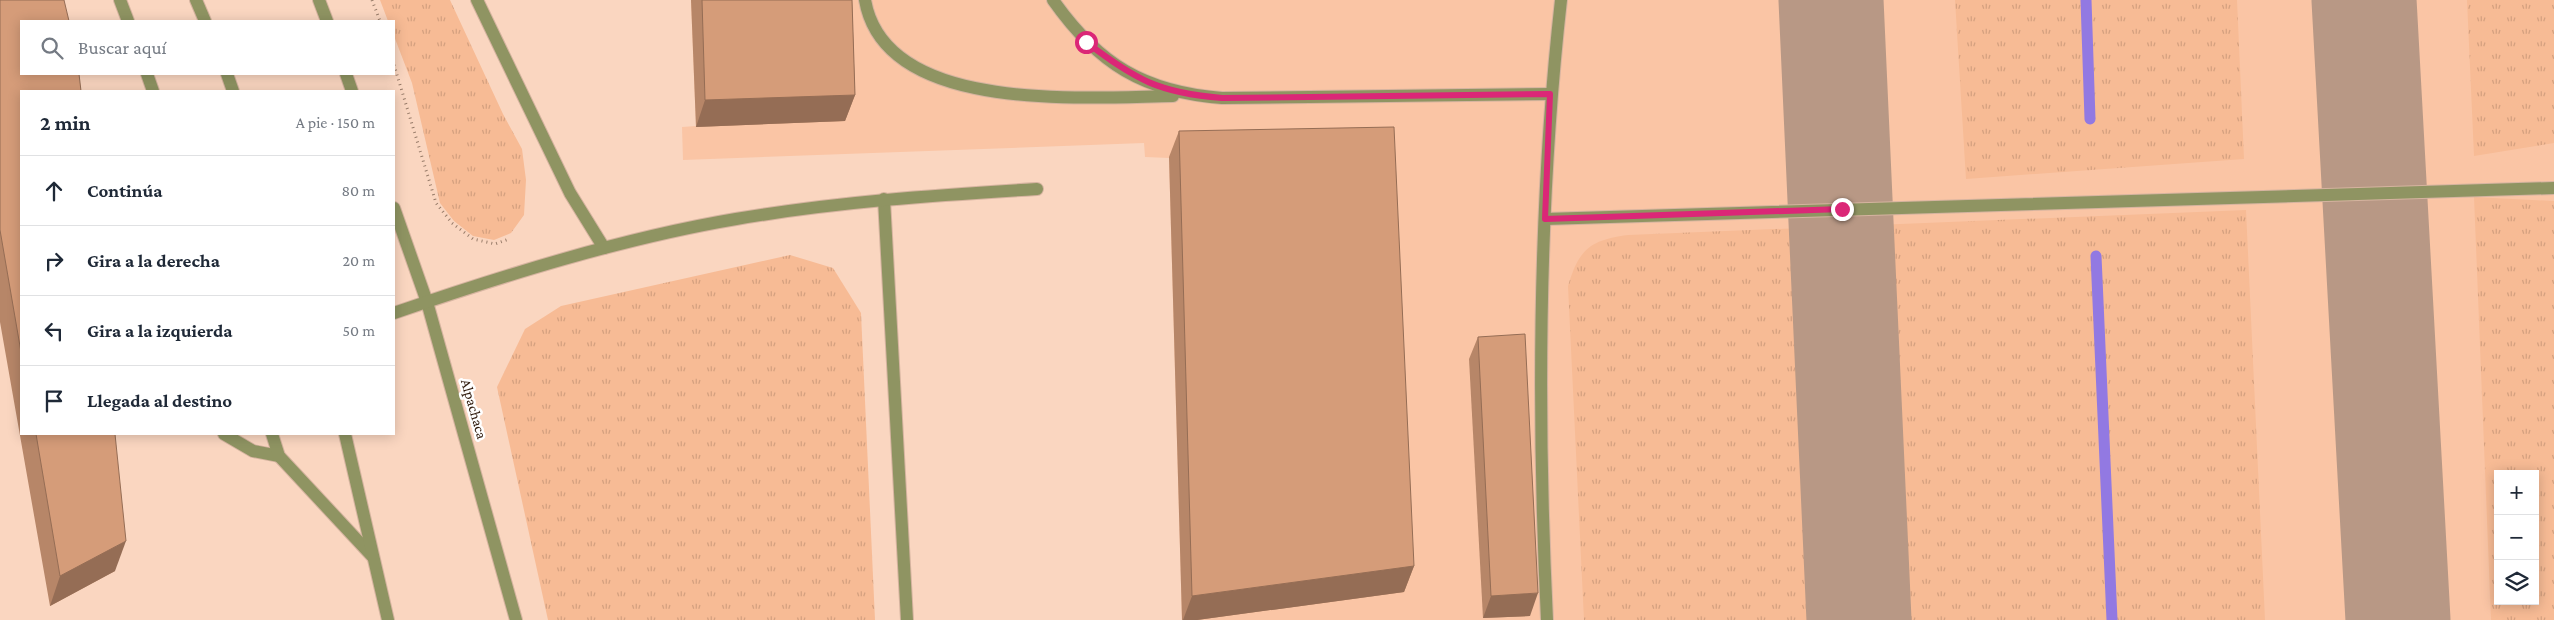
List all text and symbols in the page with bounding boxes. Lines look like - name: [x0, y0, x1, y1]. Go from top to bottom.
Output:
- search box: [20, 20, 395, 75]
- route start: [1075, 31, 1098, 54]
- icon: search: [38, 34, 66, 62]
- text: Buscar aquí: [78, 37, 167, 58]
- text: 2 min: [40, 111, 91, 135]
- text: A pie · 150 m: [296, 114, 375, 131]
- icon: ahead: [40, 177, 68, 205]
- text: Continúa: [87, 180, 163, 201]
- text: 80 m: [341, 182, 375, 199]
- route end: [1831, 198, 1854, 221]
- icon: right: [40, 247, 68, 275]
- text: Gira a la derecha: [87, 250, 220, 271]
- text: 20 m: [342, 252, 375, 269]
- icon: left: [40, 317, 68, 345]
- text: Gira a la izquierda: [87, 320, 233, 341]
- text: 50 m: [343, 322, 375, 339]
- street label: Alpachaca: [457, 377, 490, 441]
- icon: arrive: [40, 387, 68, 415]
- text: Llegada al destino: [87, 390, 232, 411]
- map controls: [2494, 470, 2539, 605]
- button: +: [2494, 470, 2539, 515]
- button: −: [2494, 515, 2539, 560]
- button: layers: [2494, 560, 2539, 605]

